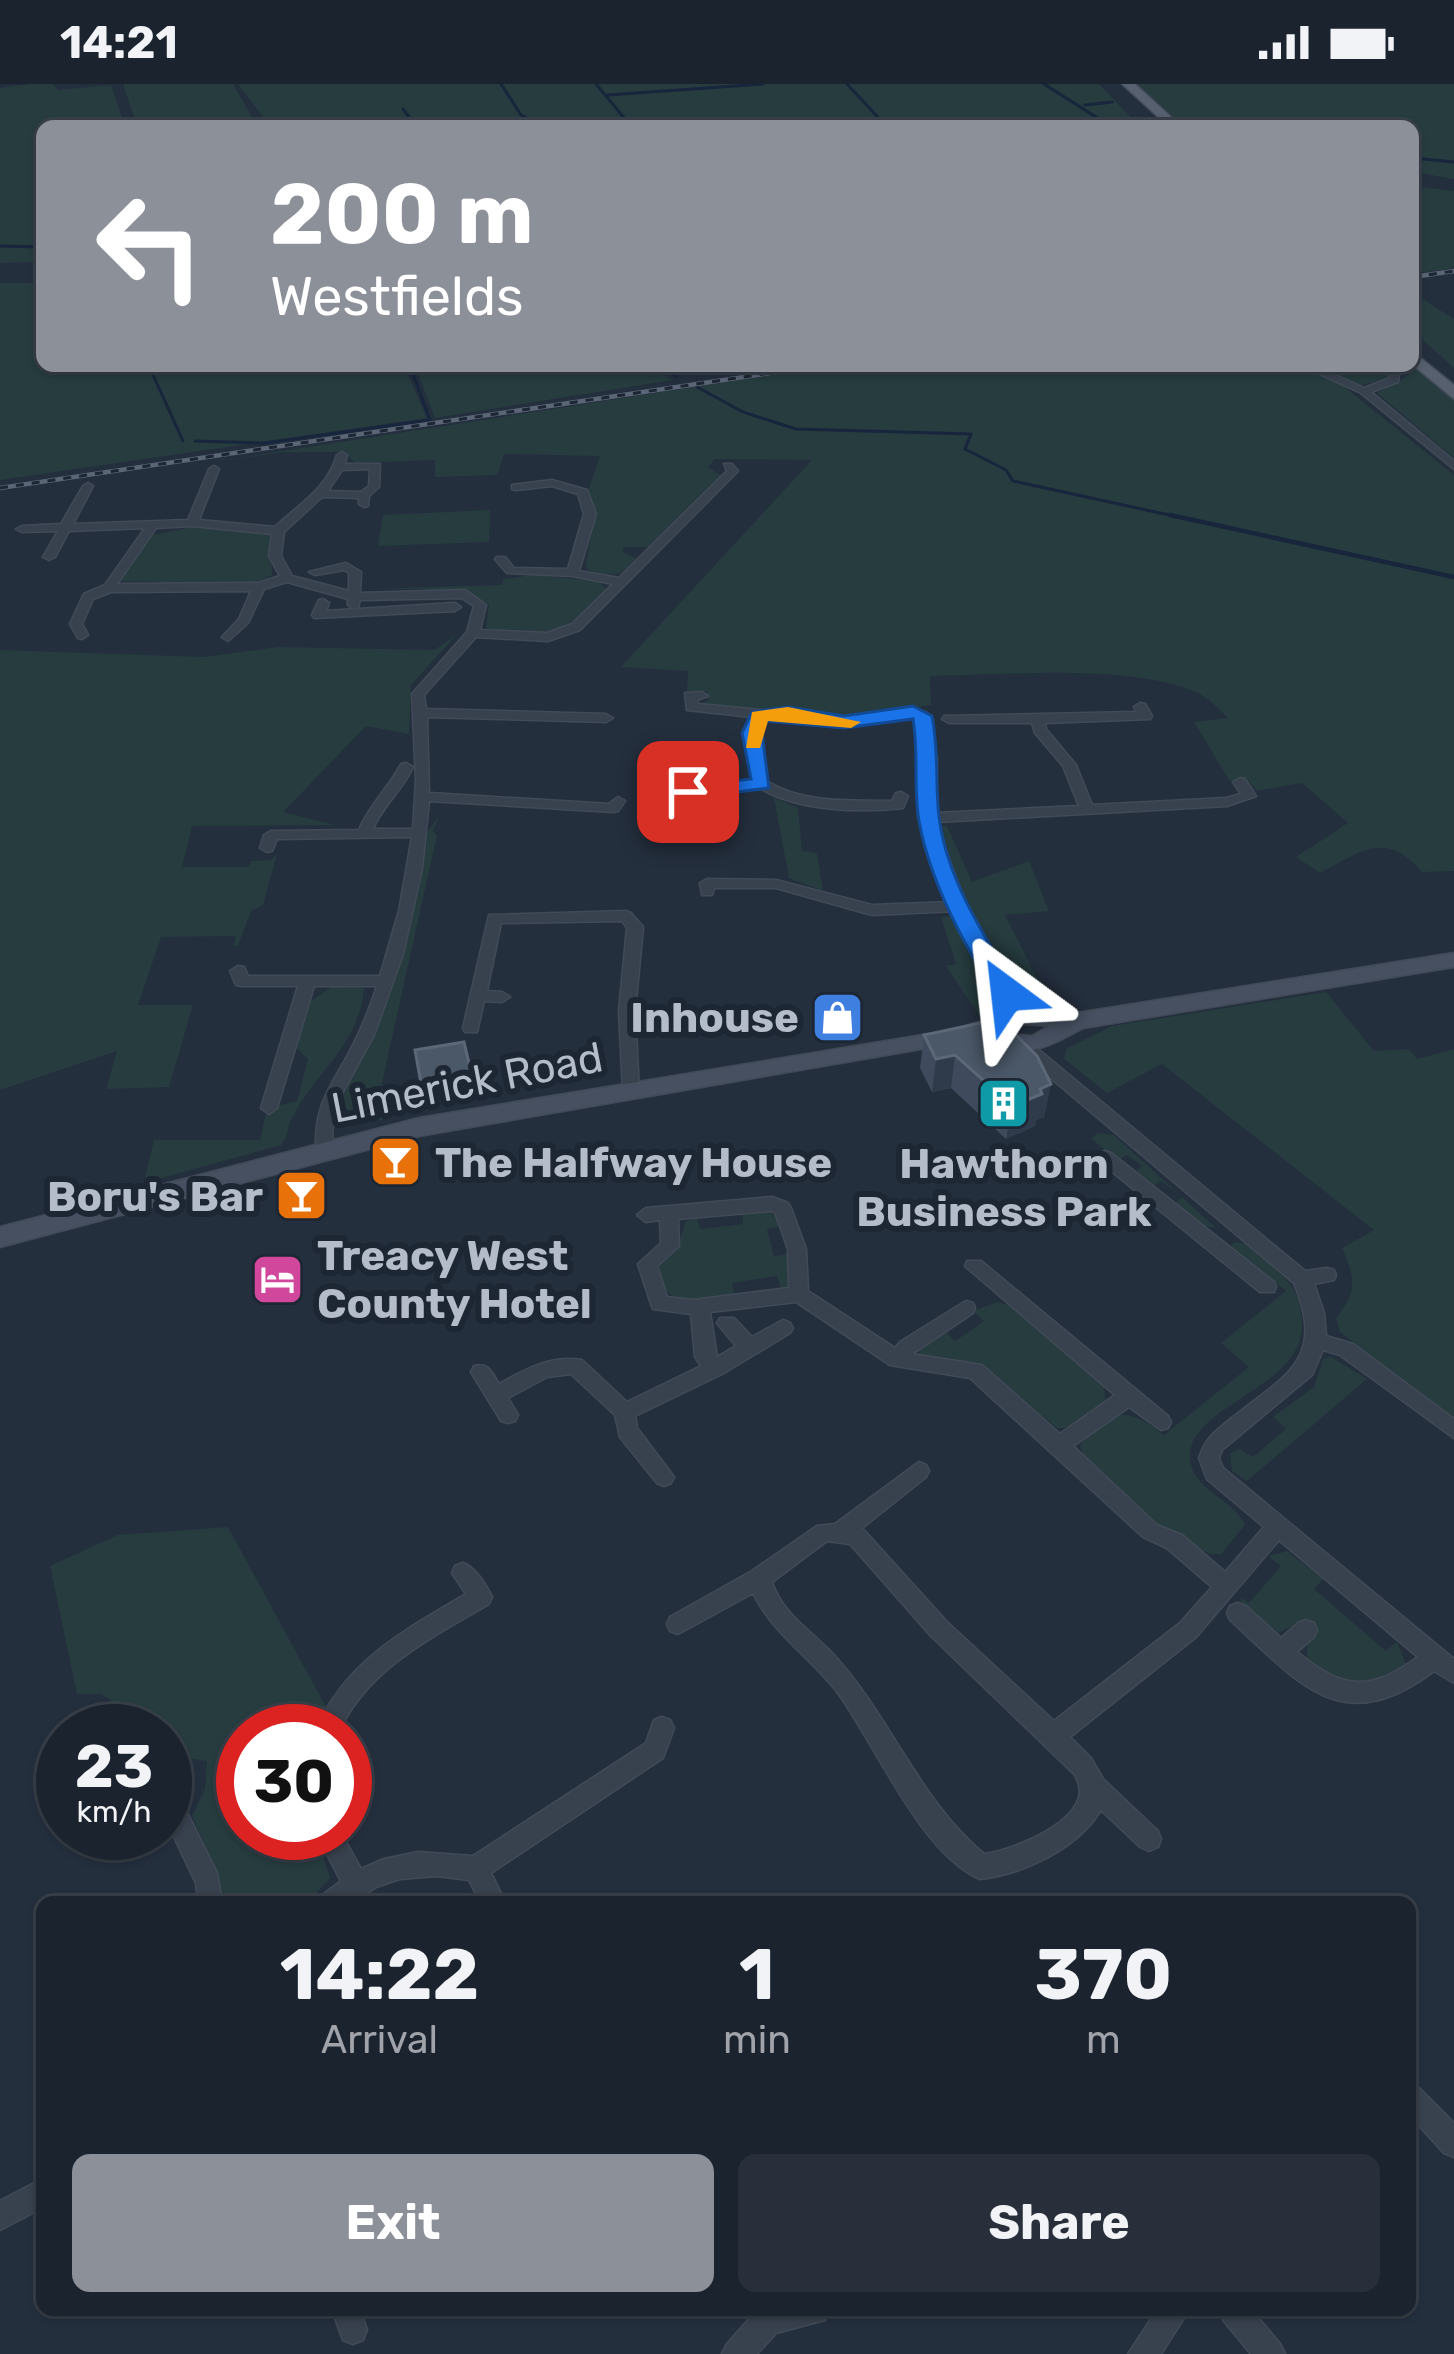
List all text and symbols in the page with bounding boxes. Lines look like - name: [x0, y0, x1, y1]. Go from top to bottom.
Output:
- text: 14:21: [60, 16, 178, 69]
- text: 200 m: [270, 164, 534, 264]
- icon: left: [72, 168, 228, 324]
- text: Westfields: [270, 265, 524, 329]
- pin: [637, 741, 739, 843]
- icon: arrive: [655, 759, 721, 825]
- position arrow: [944, 931, 1070, 1057]
- shop icon: Inhouse: [810, 989, 866, 1045]
- place label: Inhouse: [630, 993, 799, 1043]
- street label: Limerick Road: [327, 1032, 607, 1134]
- building icon: Hawthorn Business Park: [976, 1076, 1032, 1132]
- bar icon: The Halfway House: [368, 1134, 424, 1190]
- place label: The Halfway House: [435, 1138, 832, 1188]
- place label: Hawthorn Business Park: [856, 1139, 1152, 1237]
- bar icon: Boru's Bar: [274, 1168, 330, 1224]
- place label: Boru's Bar: [47, 1172, 263, 1222]
- place label: Treacy West County Hotel: [317, 1231, 592, 1329]
- hotel icon: Treacy West County Hotel: [250, 1251, 306, 1307]
- speed limit sign: 30: [216, 1704, 372, 1860]
- text: 23: [75, 1731, 153, 1802]
- text: km/h: [77, 1794, 151, 1830]
- text: 14:22: [280, 1932, 479, 2017]
- text: 1: [739, 1932, 775, 2017]
- text: 370: [1035, 1932, 1172, 2017]
- text: Arrival: [321, 2017, 438, 2063]
- text: min: [723, 2017, 791, 2063]
- text: m: [1086, 2017, 1121, 2063]
- button: Exit: [72, 2154, 714, 2292]
- button: Share: [738, 2154, 1380, 2292]

